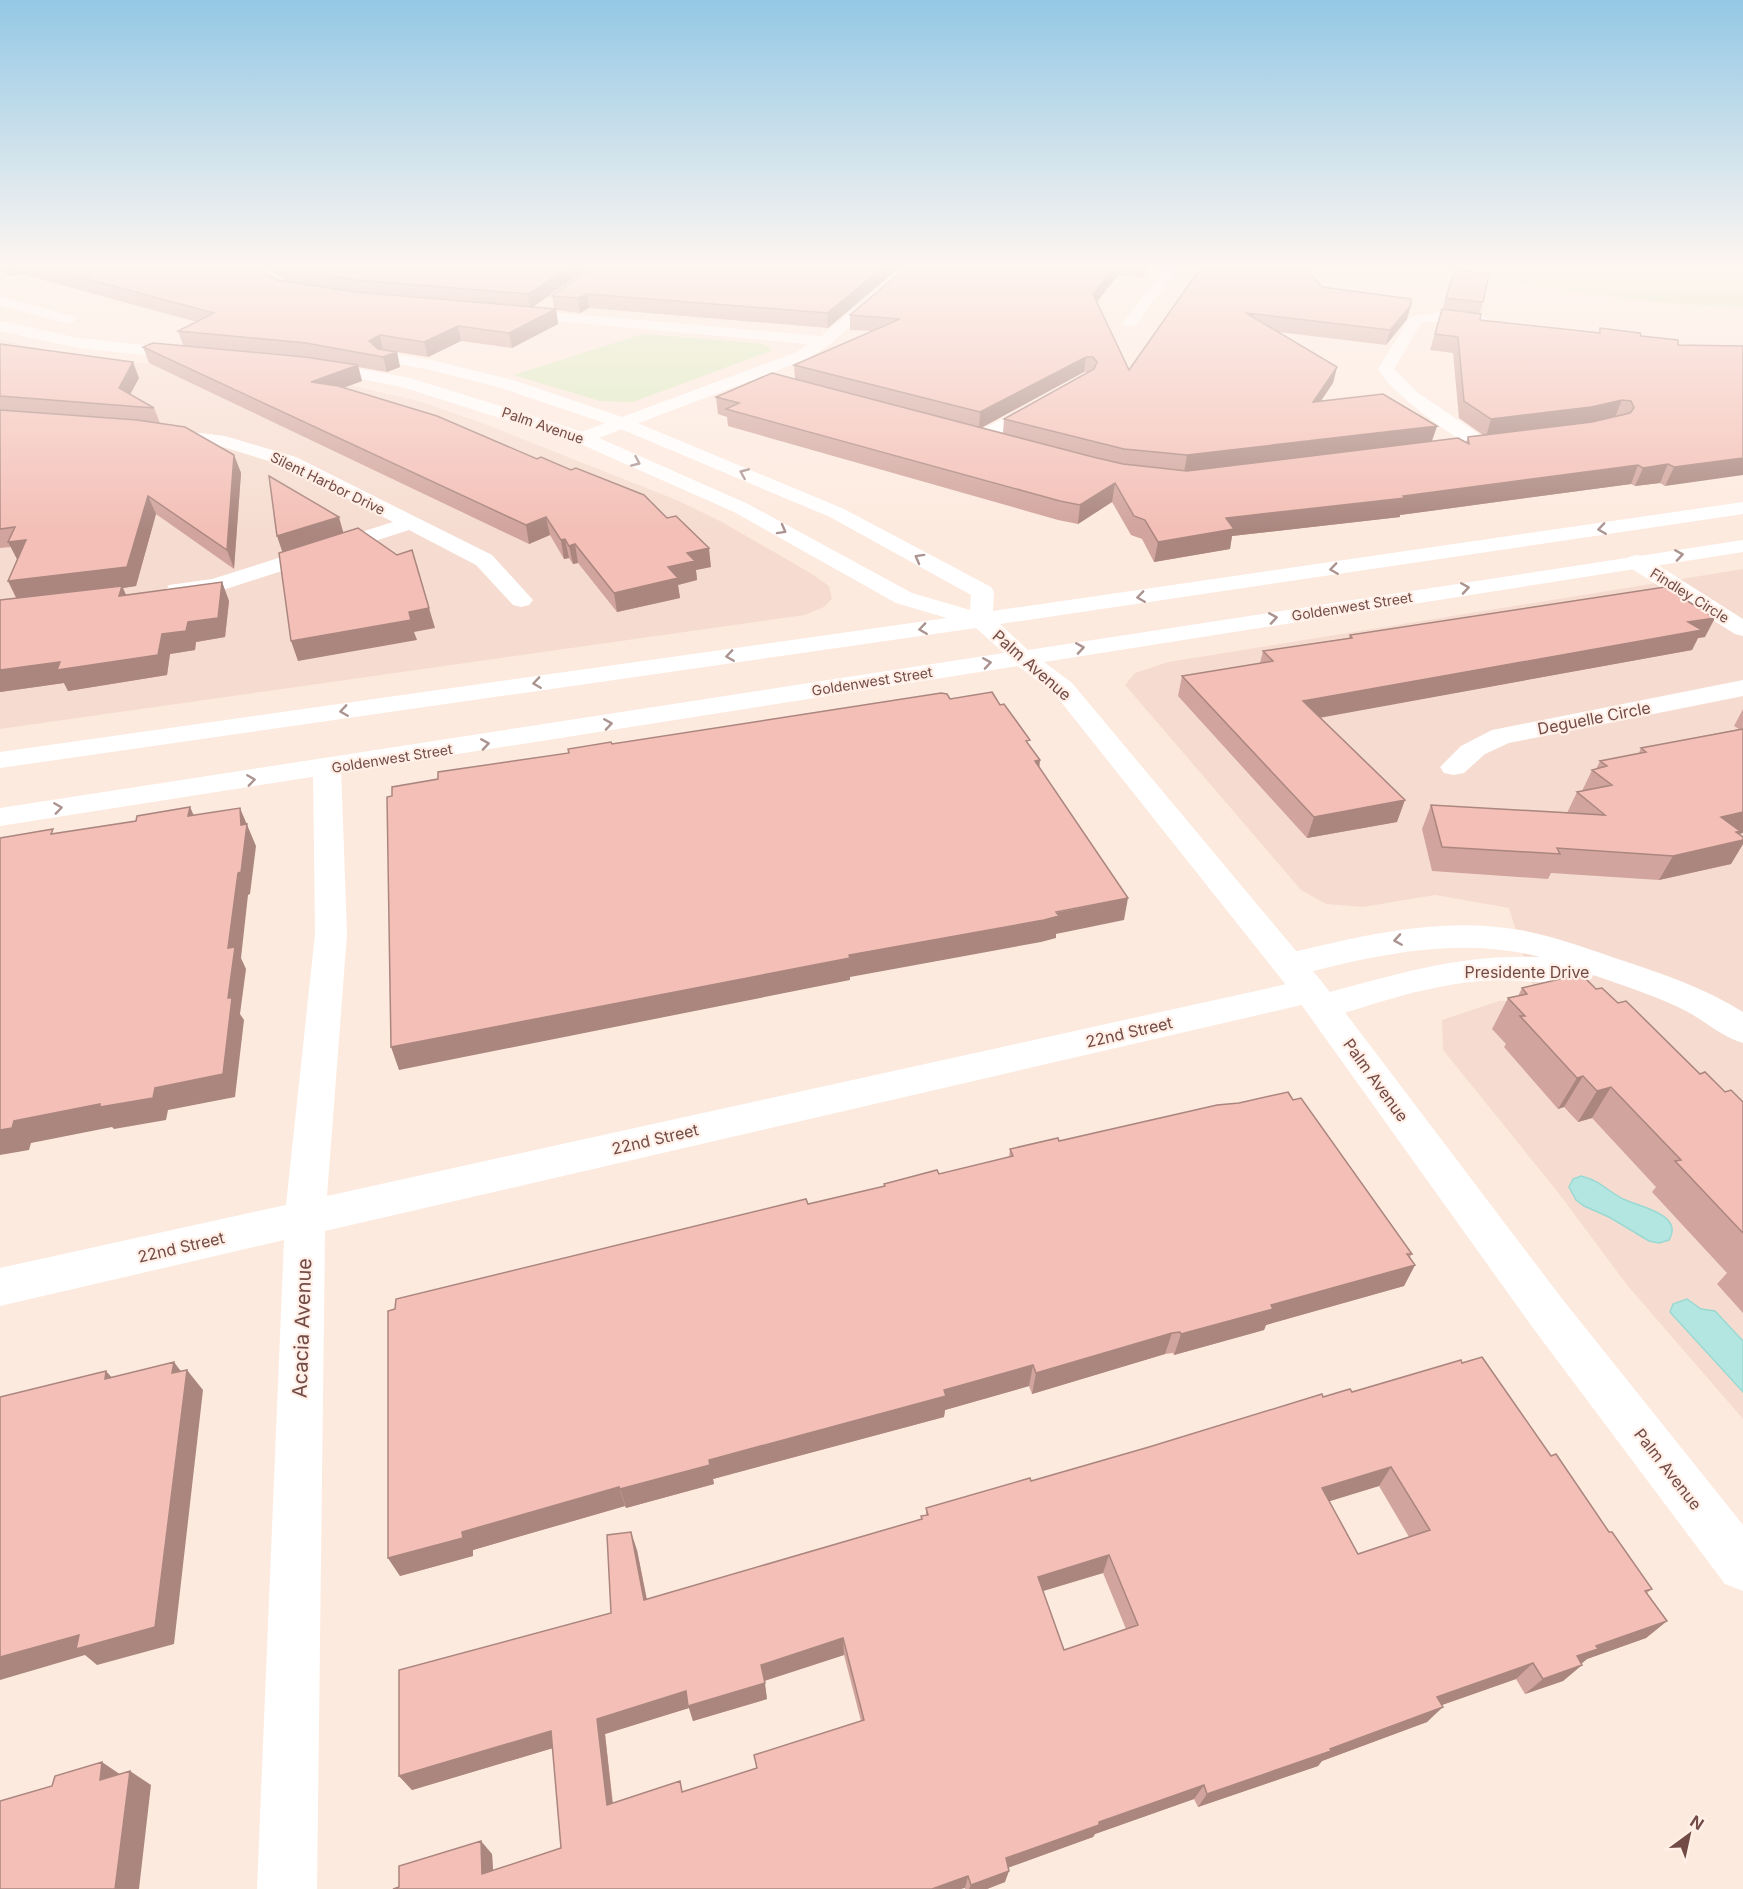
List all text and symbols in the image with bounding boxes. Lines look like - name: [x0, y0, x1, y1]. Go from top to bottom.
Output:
- street label: Palm Avenue: [500, 403, 586, 447]
- street label: Silent Harbor Drive: [268, 448, 388, 518]
- one-way arrow: [630, 455, 641, 467]
- one-way arrow: [740, 468, 751, 480]
- one-way arrow: [776, 523, 786, 534]
- one-way arrow: [1597, 523, 1607, 535]
- one-way arrow: [1674, 550, 1684, 562]
- one-way arrow: [915, 554, 926, 565]
- one-way arrow: [1329, 562, 1339, 574]
- street label: Findley Circle: [1647, 564, 1733, 626]
- one-way arrow: [1461, 583, 1470, 595]
- street label: Goldenwest Street: [1290, 588, 1414, 624]
- one-way arrow: [1136, 590, 1146, 602]
- one-way arrow: [1267, 612, 1277, 625]
- one-way arrow: [918, 622, 927, 634]
- street label: Palm Avenue: [989, 625, 1075, 705]
- one-way arrow: [1075, 642, 1085, 655]
- one-way arrow: [725, 649, 734, 662]
- one-way arrow: [983, 657, 992, 669]
- street label: Goldenwest Street: [810, 663, 934, 699]
- one-way arrow: [532, 677, 541, 689]
- street label: Deguelle Circle: [1536, 697, 1652, 739]
- one-way arrow: [339, 704, 348, 716]
- one-way arrow: [603, 718, 613, 731]
- one-way arrow: [480, 738, 490, 750]
- street label: Goldenwest Street: [330, 740, 454, 776]
- one-way arrow: [246, 774, 255, 786]
- one-way arrow: [53, 803, 62, 815]
- one-way arrow: [1394, 933, 1404, 946]
- street label: Presidente Drive: [1465, 962, 1589, 982]
- street label: 22nd Street: [1084, 1012, 1174, 1052]
- street label: Palm Avenue: [1339, 1035, 1413, 1125]
- street label: 22nd Street: [610, 1119, 700, 1159]
- street label: 22nd Street: [136, 1227, 226, 1267]
- street label: Acacia Avenue: [288, 1258, 316, 1398]
- street label: Palm Avenue: [1630, 1424, 1706, 1514]
- north arrow: [1659, 1805, 1719, 1865]
- text: N: [1687, 1811, 1708, 1834]

